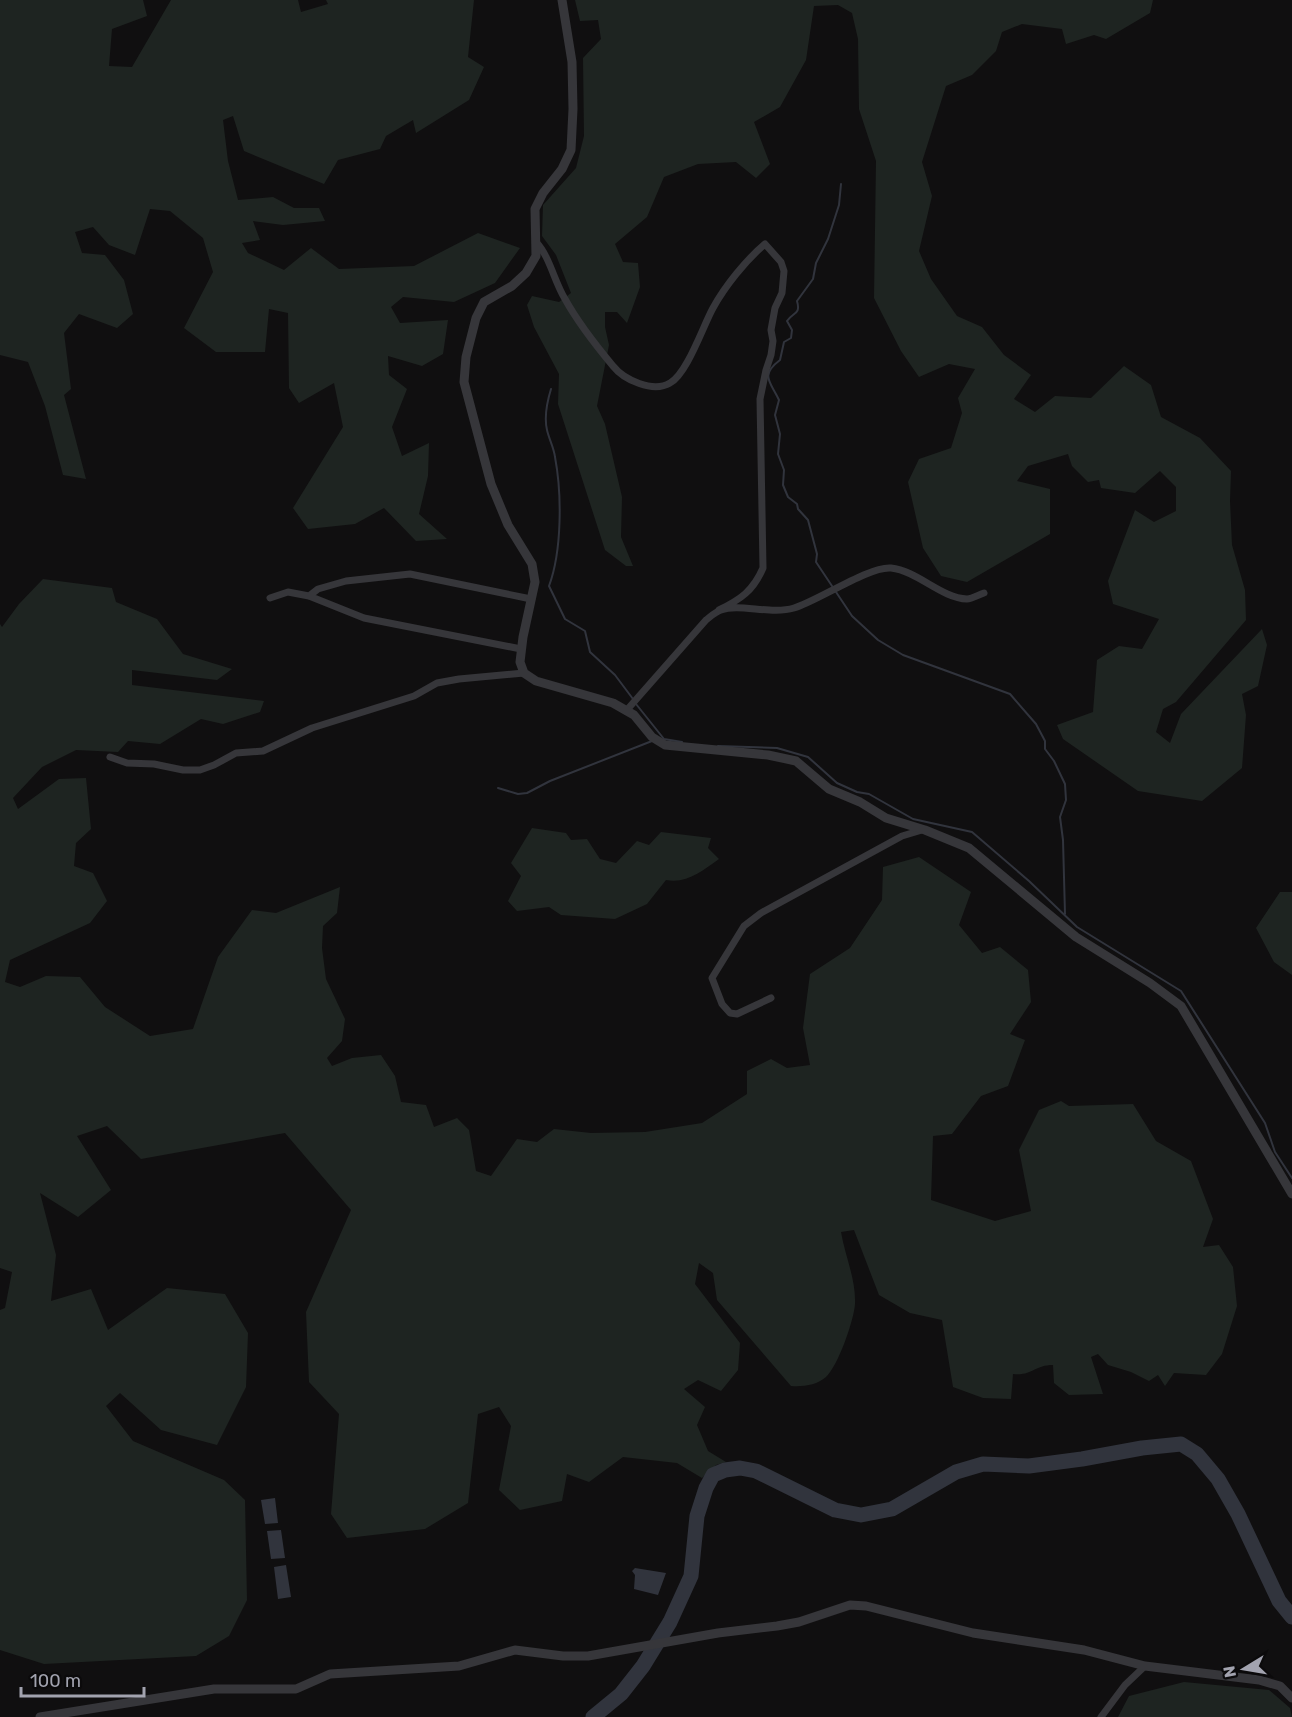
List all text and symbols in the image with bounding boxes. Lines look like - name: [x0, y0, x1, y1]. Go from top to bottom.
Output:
- north arrow: [1214, 1639, 1274, 1699]
- scale bar: [21, 1660, 144, 1698]
- text: N: [1219, 1664, 1240, 1679]
- text: 100 m: [30, 1670, 81, 1692]

